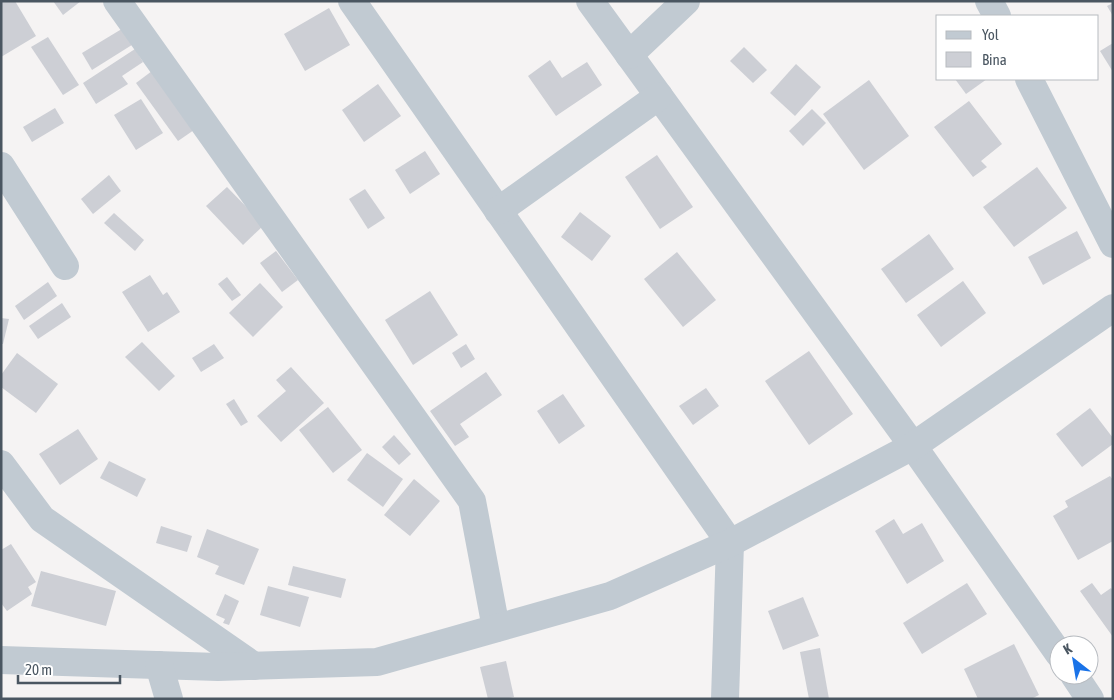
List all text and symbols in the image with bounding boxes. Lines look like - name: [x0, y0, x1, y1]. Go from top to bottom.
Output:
- legend: [936, 15, 1099, 80]
- text: Yol: [982, 26, 999, 43]
- text: Bina: [982, 51, 1007, 68]
- north arrow: [1049, 635, 1099, 685]
- text: K: [1060, 640, 1074, 657]
- scale bar: [18, 652, 120, 684]
- text: 20 m: [25, 661, 52, 678]

